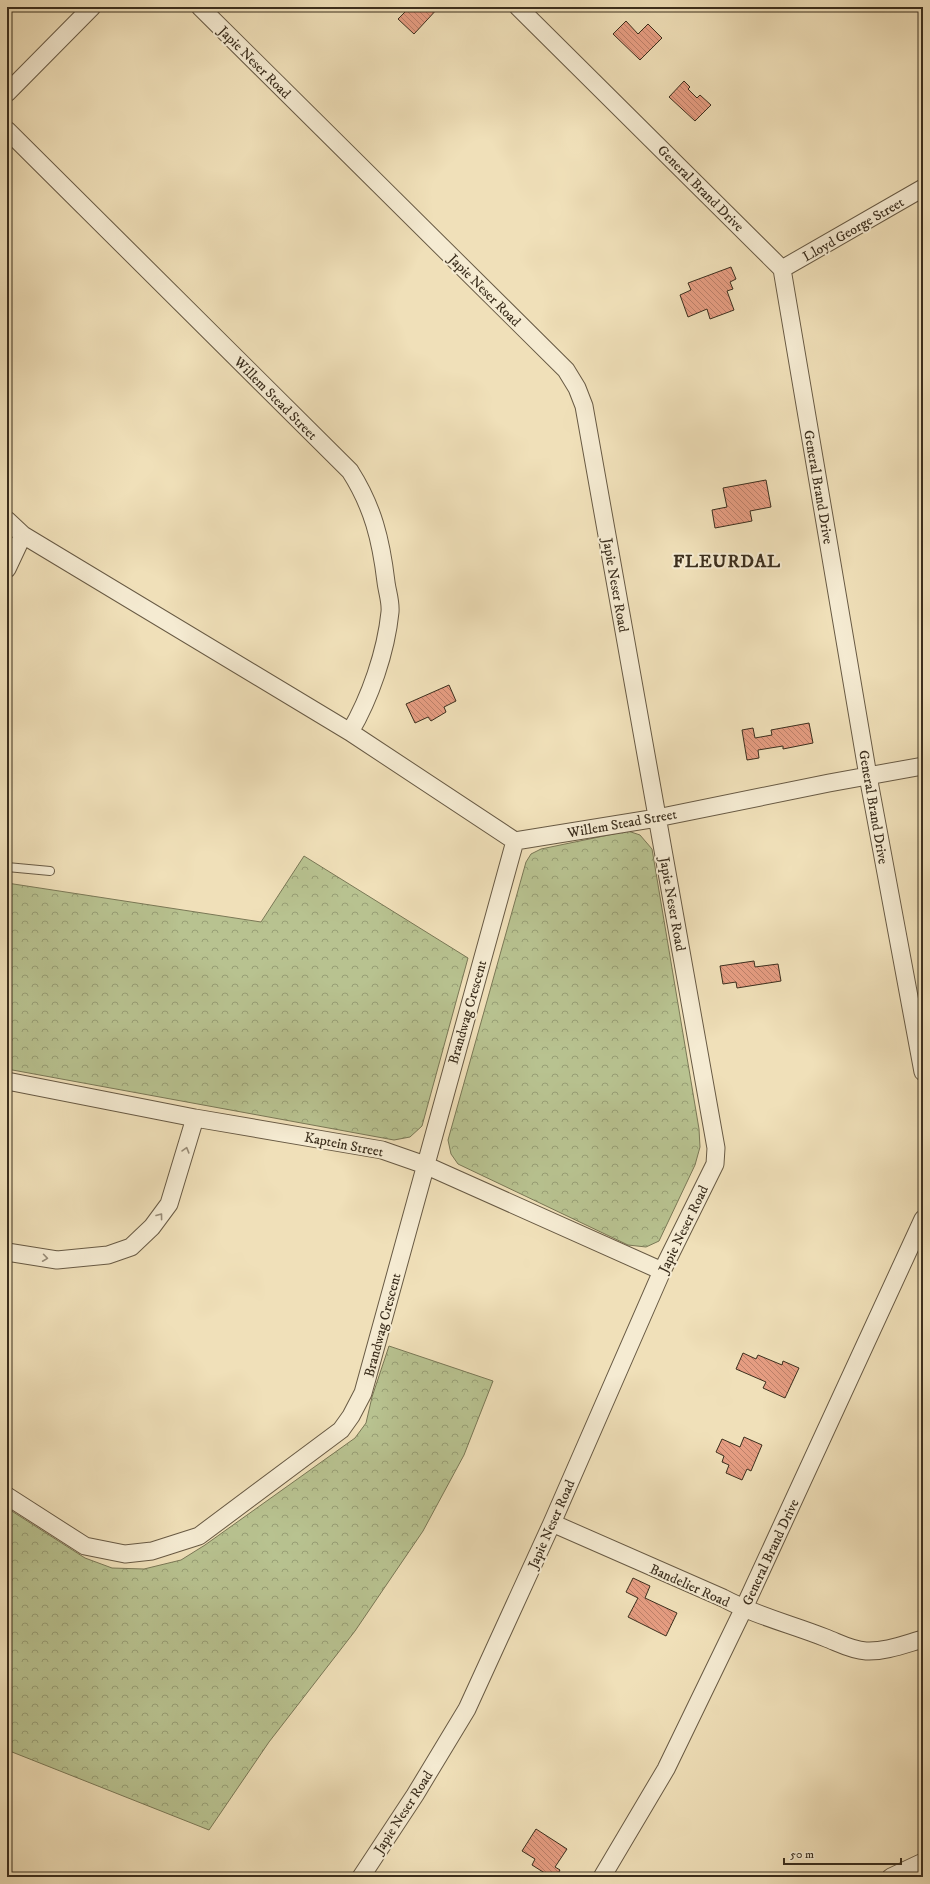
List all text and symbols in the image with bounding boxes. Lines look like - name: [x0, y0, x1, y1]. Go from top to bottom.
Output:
- street label: Japie Neser Road: [213, 21, 294, 103]
- street label: General Brand Drive: [653, 142, 748, 236]
- street label: Lloyd George Street: [800, 193, 908, 266]
- street label: Japie Neser Road: [443, 249, 524, 331]
- street label: Willem Stead Street: [229, 352, 321, 445]
- street label: General Brand Drive: [799, 429, 837, 546]
- street label: Japie Neser Road: [598, 535, 632, 634]
- district label: FLEURDAL: [673, 551, 781, 573]
- street label: General Brand Drive: [854, 749, 892, 866]
- street label: Willem Stead Street: [565, 805, 679, 843]
- street label: Japie Neser Road: [655, 854, 689, 953]
- street label: Brandwag Crescent: [445, 958, 492, 1066]
- street label: Kaptein Street: [303, 1129, 385, 1162]
- one-way arrow: [181, 1147, 190, 1154]
- street label: Japie Neser Road: [654, 1183, 713, 1278]
- one-way arrow: [155, 1213, 162, 1220]
- one-way arrow: [42, 1253, 49, 1262]
- street label: Brandwag Crescent: [360, 1271, 406, 1379]
- street label: Japie Neser Road: [523, 1477, 580, 1573]
- street label: General Brand Drive: [738, 1496, 804, 1609]
- street label: Bandelier Road: [647, 1560, 732, 1612]
- street label: Japie Neser Road: [369, 1768, 437, 1859]
- scale bar: [784, 1840, 901, 1866]
- text: 50 m: [790, 1847, 814, 1862]

